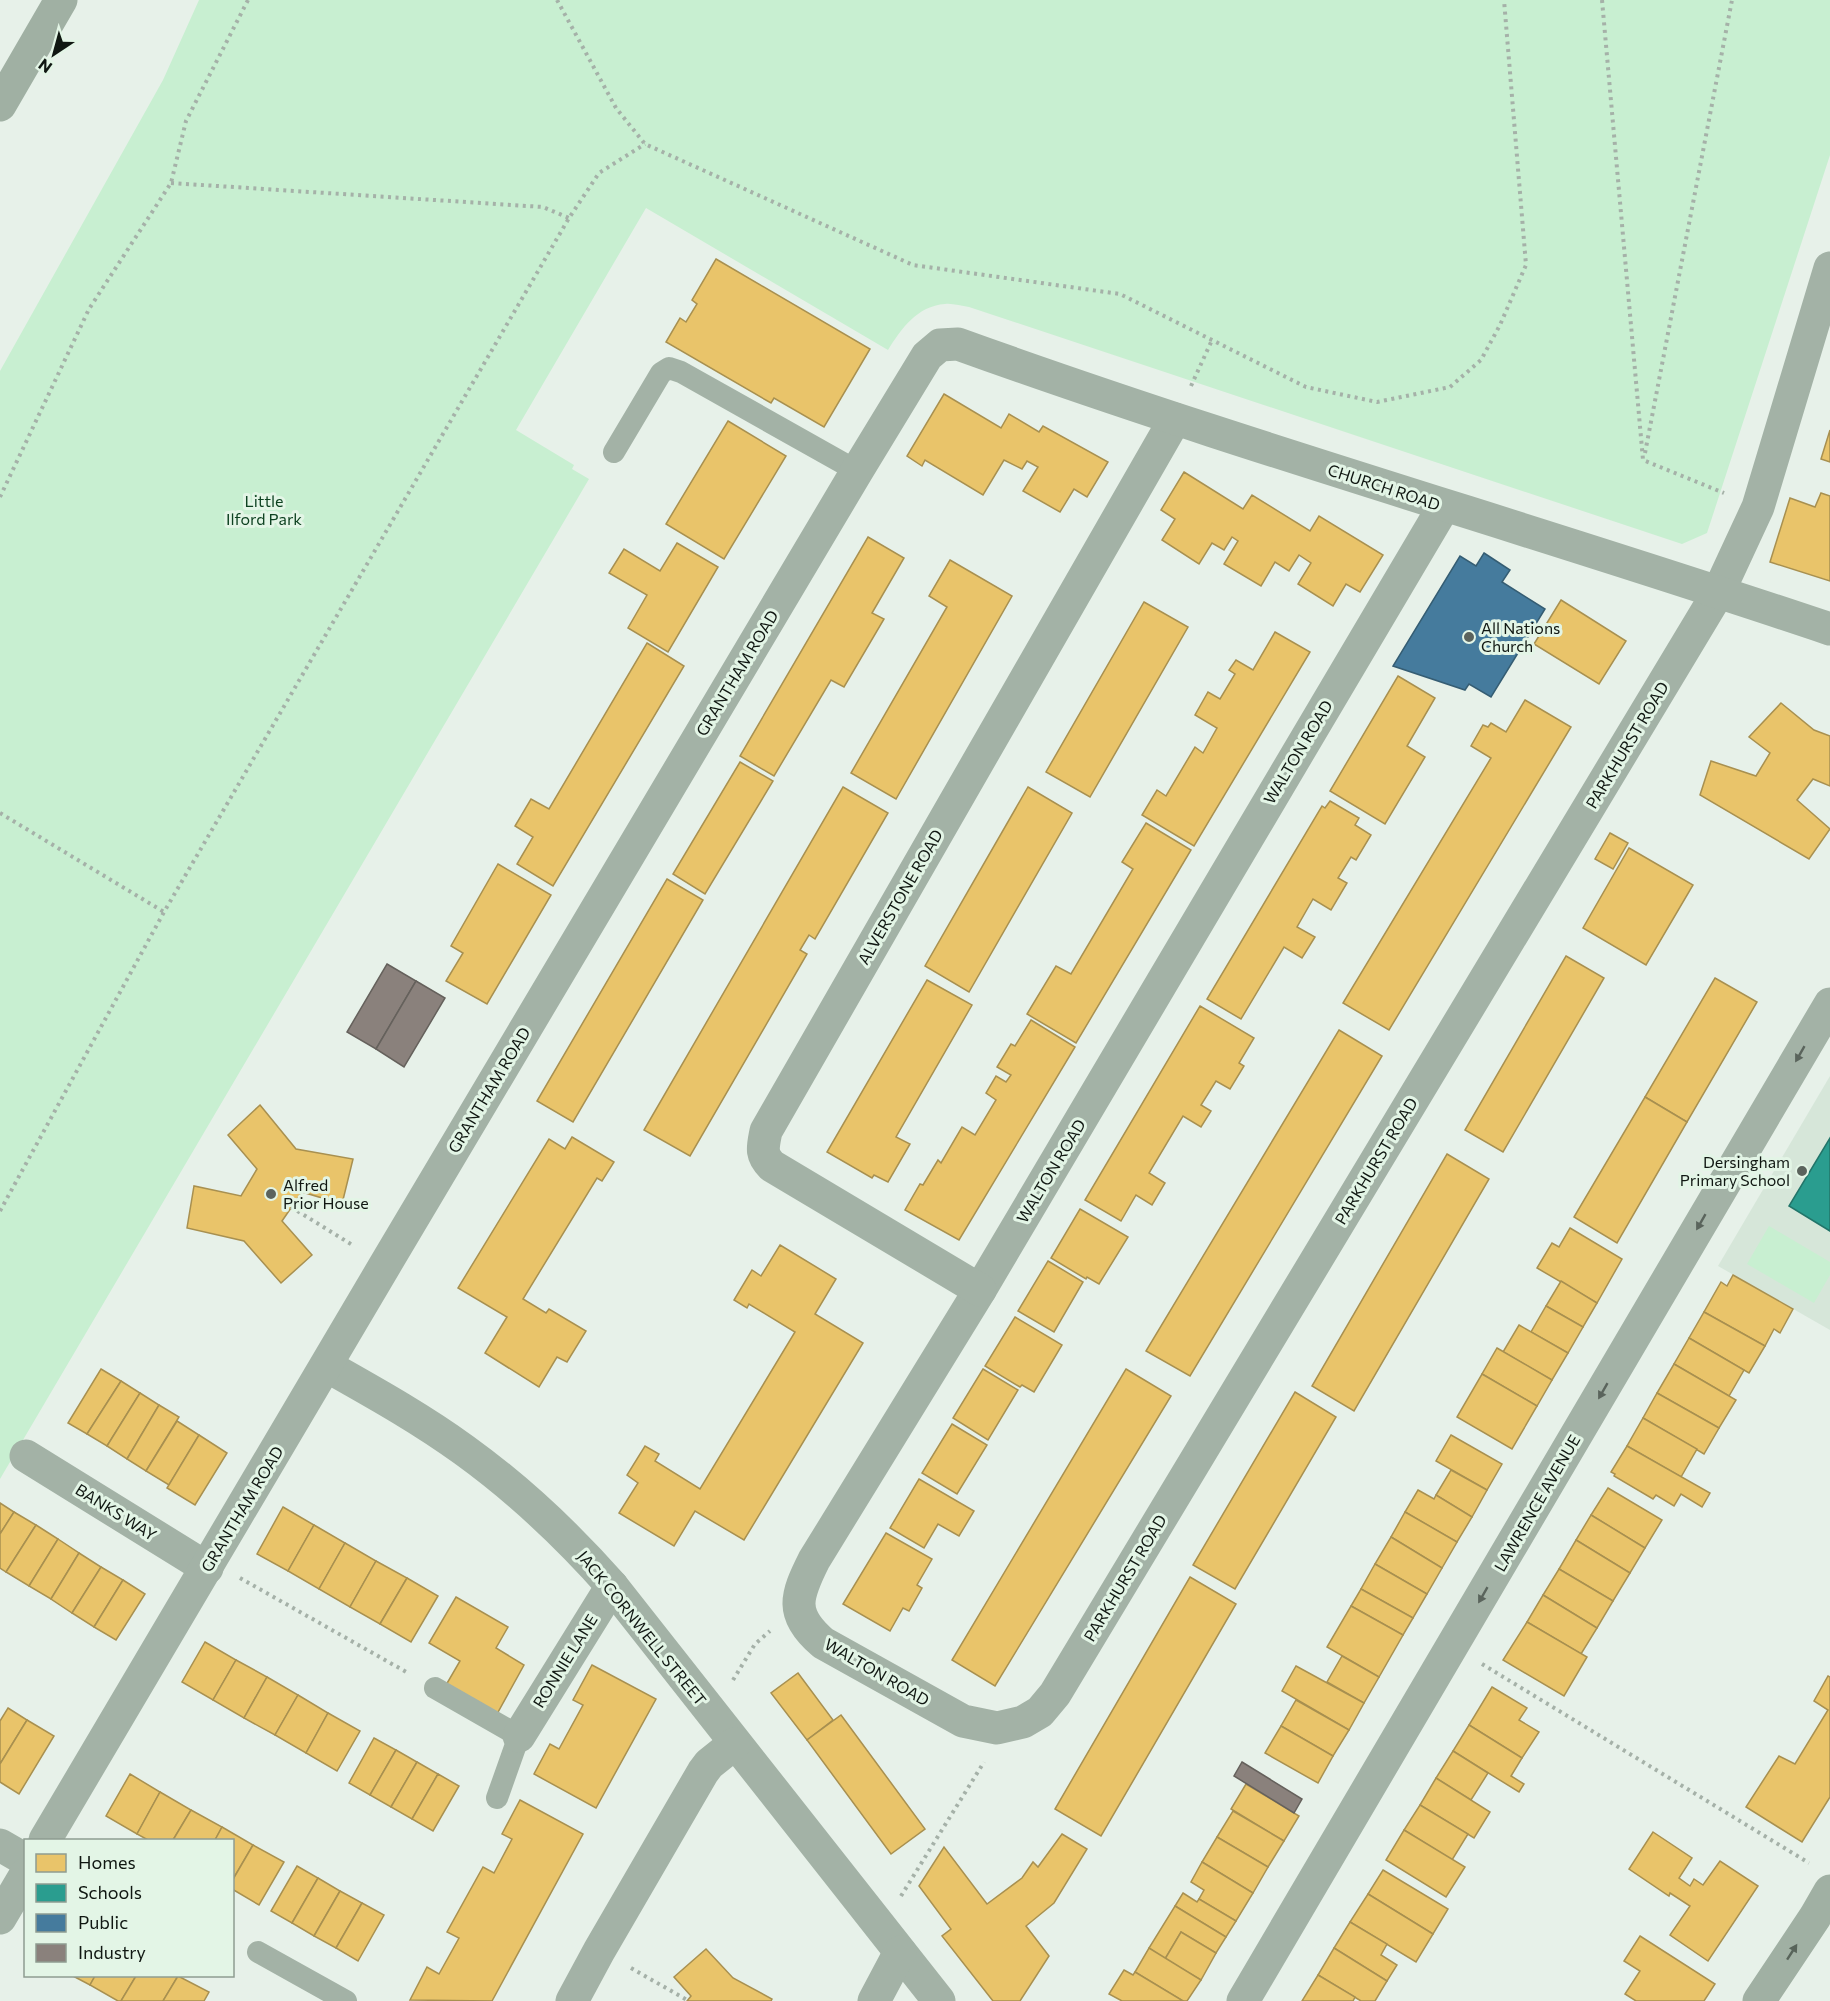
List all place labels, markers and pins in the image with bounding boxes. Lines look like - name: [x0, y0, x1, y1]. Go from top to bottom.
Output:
- place label: All Nations Church: [1481, 618, 1560, 655]
- marker: All Nations Church: [1462, 630, 1476, 644]
- place label: Dersingham Primary School: [1680, 1152, 1790, 1189]
- marker: Dersingham Primary School: [1795, 1164, 1809, 1178]
- place label: Alfred Prior House: [283, 1175, 369, 1212]
- marker: Alfred Prior House: [264, 1187, 278, 1201]

